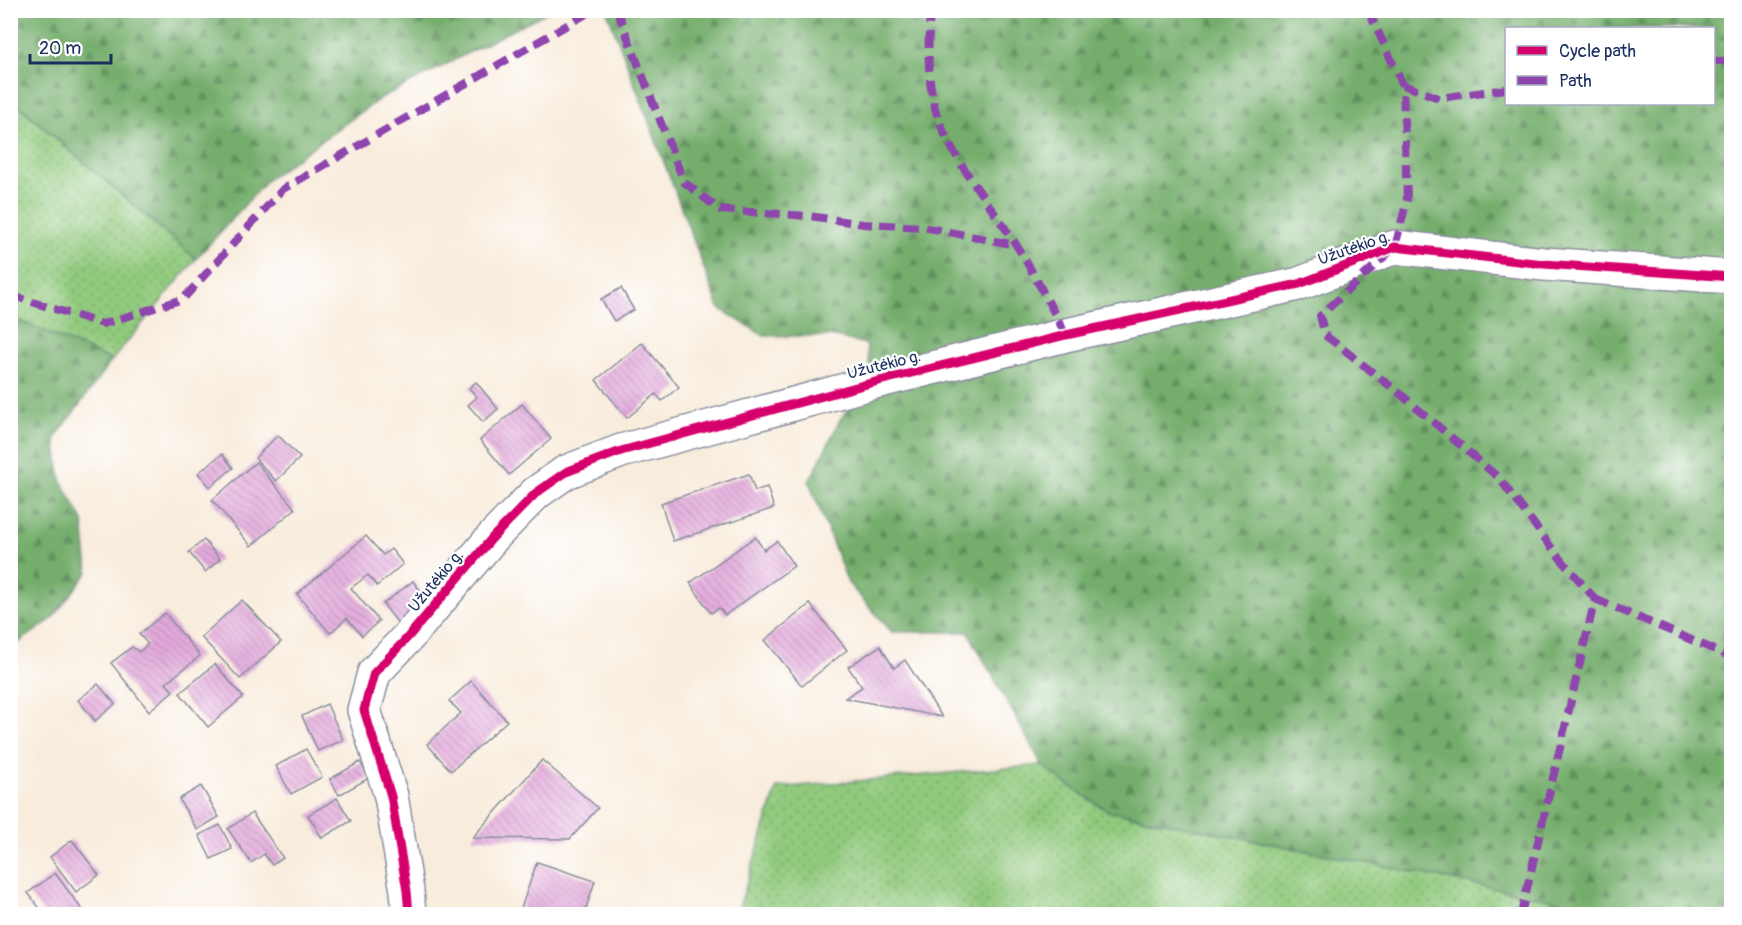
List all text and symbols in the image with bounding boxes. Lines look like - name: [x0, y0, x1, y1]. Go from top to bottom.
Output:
- scale bar: [30, 27, 111, 65]
- legend: [1505, 27, 1715, 105]
- text: 20 m: [39, 37, 81, 60]
- text: Cycle path: [1559, 40, 1636, 63]
- text: Path: [1559, 70, 1592, 93]
- street label: Užutėkio g.: [1315, 226, 1393, 270]
- street label: Užutėkio g.: [845, 346, 923, 384]
- street label: Užutėkio g.: [404, 546, 468, 616]

